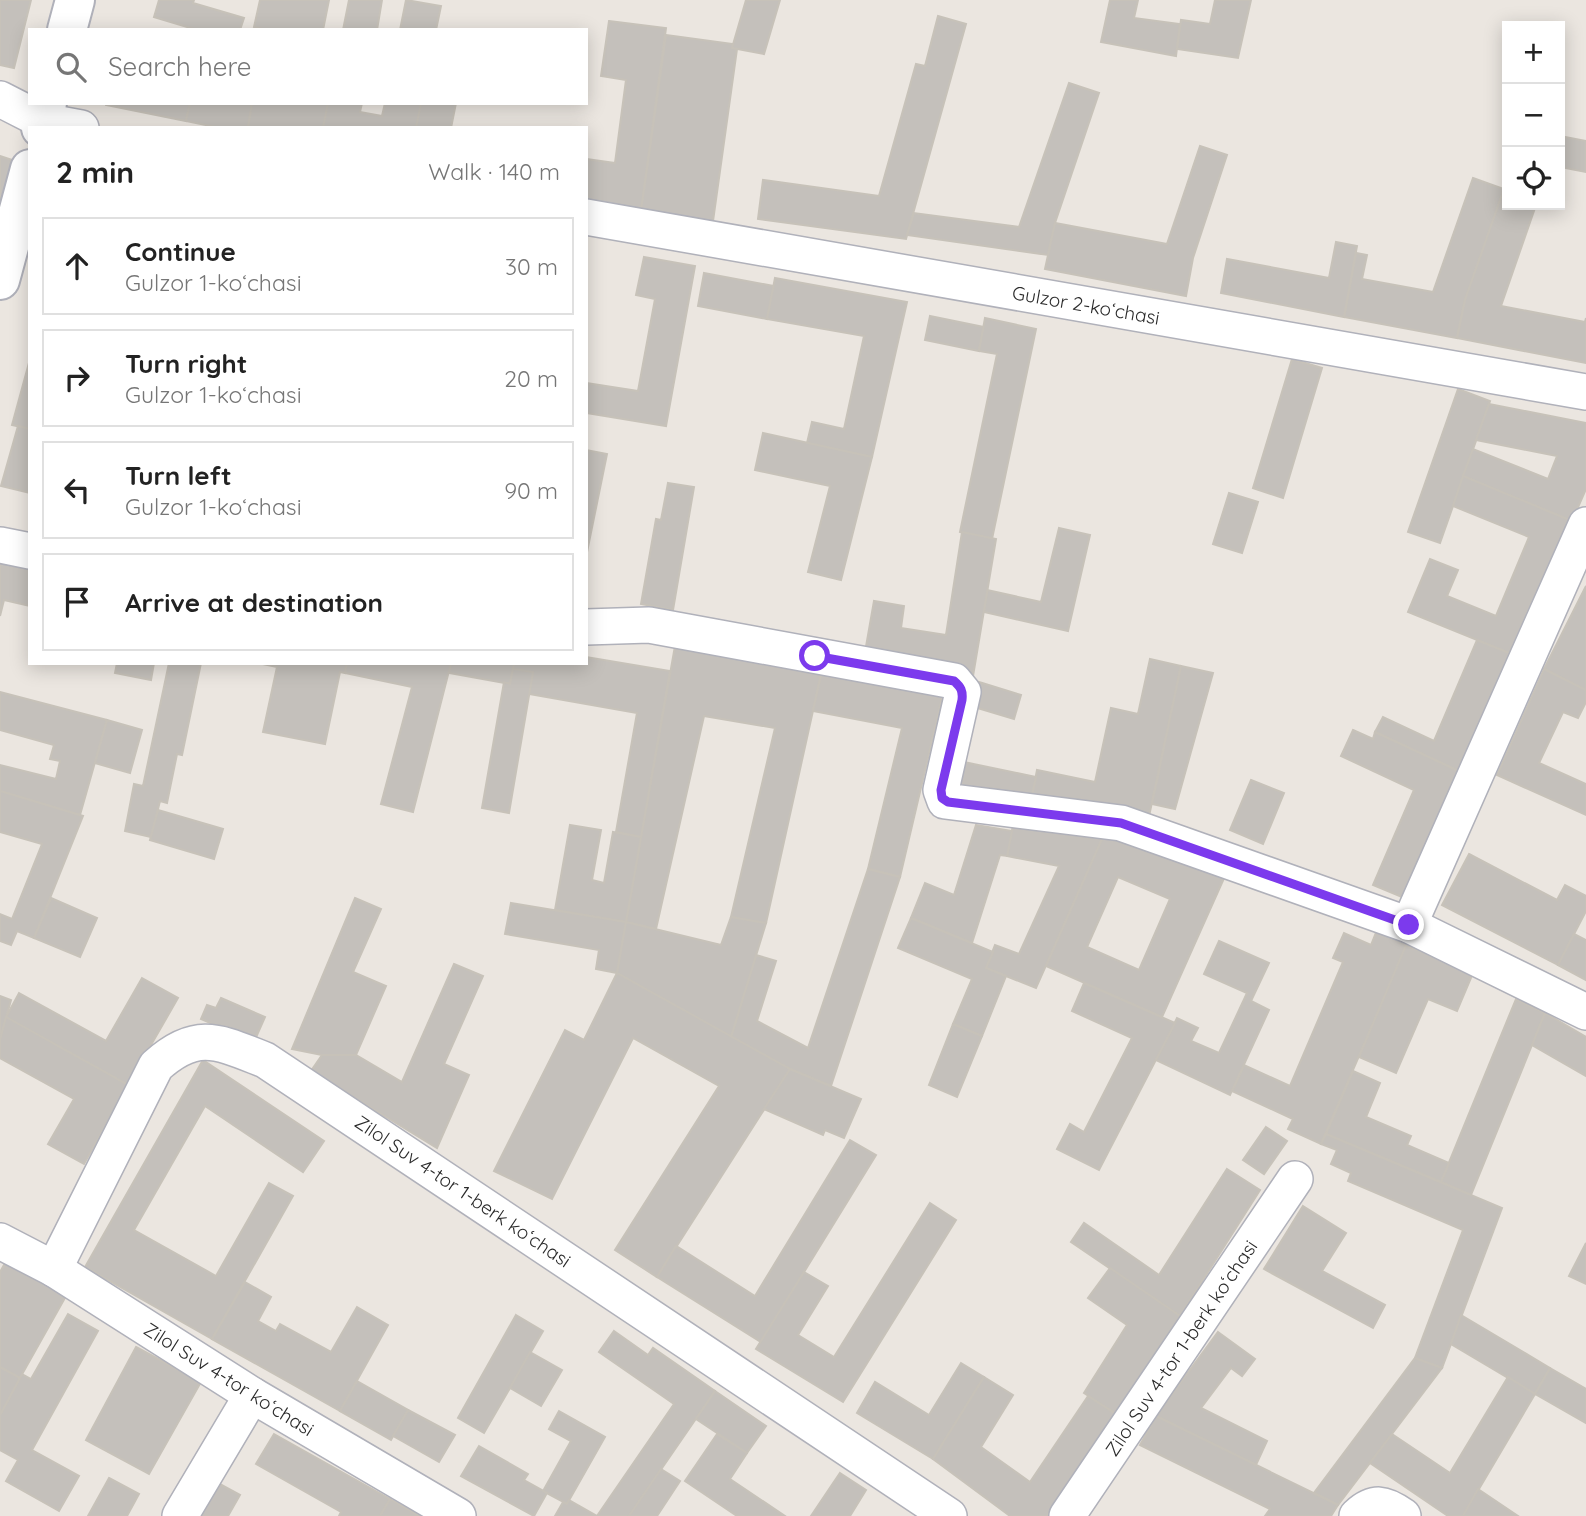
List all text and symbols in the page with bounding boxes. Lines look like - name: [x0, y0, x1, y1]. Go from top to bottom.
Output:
- map controls: [1502, 21, 1565, 210]
- button: +: [1502, 21, 1565, 84]
- search box: [28, 28, 588, 105]
- icon: search: [52, 48, 90, 86]
- text: Search here: [108, 50, 252, 83]
- button: −: [1502, 84, 1565, 147]
- button: locate: [1502, 147, 1565, 210]
- text: 2 min: [56, 153, 134, 191]
- text: Walk · 140 m: [428, 157, 560, 186]
- text: Continue: [125, 235, 236, 268]
- icon: ahead: [58, 247, 96, 285]
- text: 30 m: [505, 252, 558, 281]
- text: Gulzor 1-koʻchasi: [125, 268, 302, 297]
- street label: Gulzor 2-koʻchasi: [1010, 280, 1162, 330]
- text: Turn right: [125, 347, 247, 380]
- icon: right: [58, 359, 96, 397]
- text: 20 m: [504, 364, 558, 393]
- text: Gulzor 1-koʻchasi: [125, 380, 302, 409]
- text: Turn left: [125, 459, 232, 492]
- icon: left: [58, 471, 96, 509]
- text: 90 m: [504, 476, 558, 505]
- text: Gulzor 1-koʻchasi: [125, 492, 302, 521]
- icon: arrive: [58, 583, 96, 621]
- text: Arrive at destination: [125, 586, 383, 619]
- route start: [799, 640, 830, 671]
- route end: [1393, 909, 1424, 940]
- street label: Zilol Suv 4-tor 1-berk koʻchasi: [350, 1110, 576, 1272]
- street label: Zilol Suv 4-tor 1-berk koʻchasi: [1100, 1235, 1262, 1461]
- street label: Zilol Suv 4-tor koʻchasi: [139, 1317, 319, 1441]

